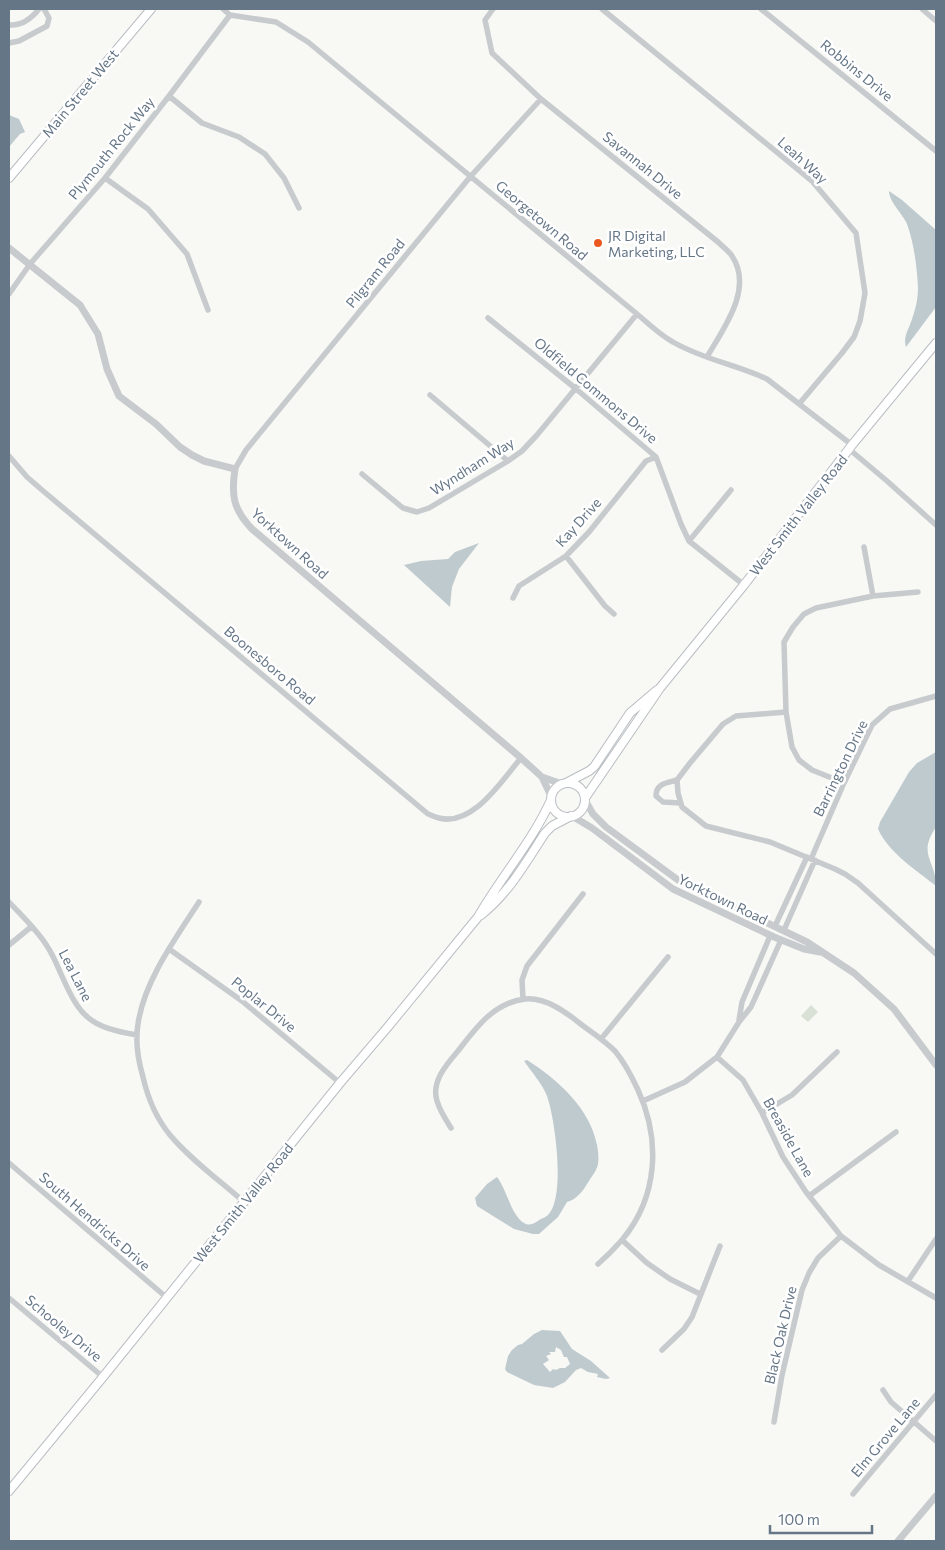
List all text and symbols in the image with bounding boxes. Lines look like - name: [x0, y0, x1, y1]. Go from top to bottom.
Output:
- street label: Robbins Drive: [817, 36, 897, 104]
- street label: Main Street West: [38, 45, 122, 141]
- street label: Plymouth Rock Way: [64, 93, 158, 203]
- street label: Savannah Drive: [600, 128, 686, 202]
- street label: Leah Way: [775, 133, 831, 187]
- street label: Georgetown Road: [493, 177, 591, 263]
- place label: JR Digital Marketing, LLC: [608, 227, 705, 260]
- street label: Pilgram Road: [342, 235, 408, 311]
- marker: JR Digital Marketing, LLC: [592, 237, 604, 249]
- street label: Oldfield Commons Drive: [531, 333, 661, 447]
- street label: Wyndham Way: [427, 434, 517, 498]
- street label: West Smith Valley Road: [745, 451, 851, 579]
- street label: Kay Drive: [552, 494, 604, 550]
- street label: Yorktown Road: [248, 504, 332, 582]
- street label: Boonesboro Road: [221, 622, 319, 708]
- street label: Barrington Drive: [809, 717, 871, 819]
- street label: Yorktown Road: [675, 870, 771, 928]
- street label: Lea Lane: [56, 946, 96, 1004]
- street label: Poplar Drive: [228, 973, 300, 1035]
- street label: Breaside Lane: [760, 1094, 818, 1180]
- street label: West Smith Valley Road: [189, 1140, 297, 1266]
- street label: South Hendricks Drive: [36, 1168, 154, 1274]
- street label: Black Oak Drive: [760, 1284, 800, 1386]
- street label: Schooley Drive: [22, 1291, 106, 1365]
- street label: Elm Grove Lane: [847, 1394, 923, 1480]
- scale bar: [770, 1502, 872, 1534]
- text: 100 m: [778, 1510, 820, 1528]

